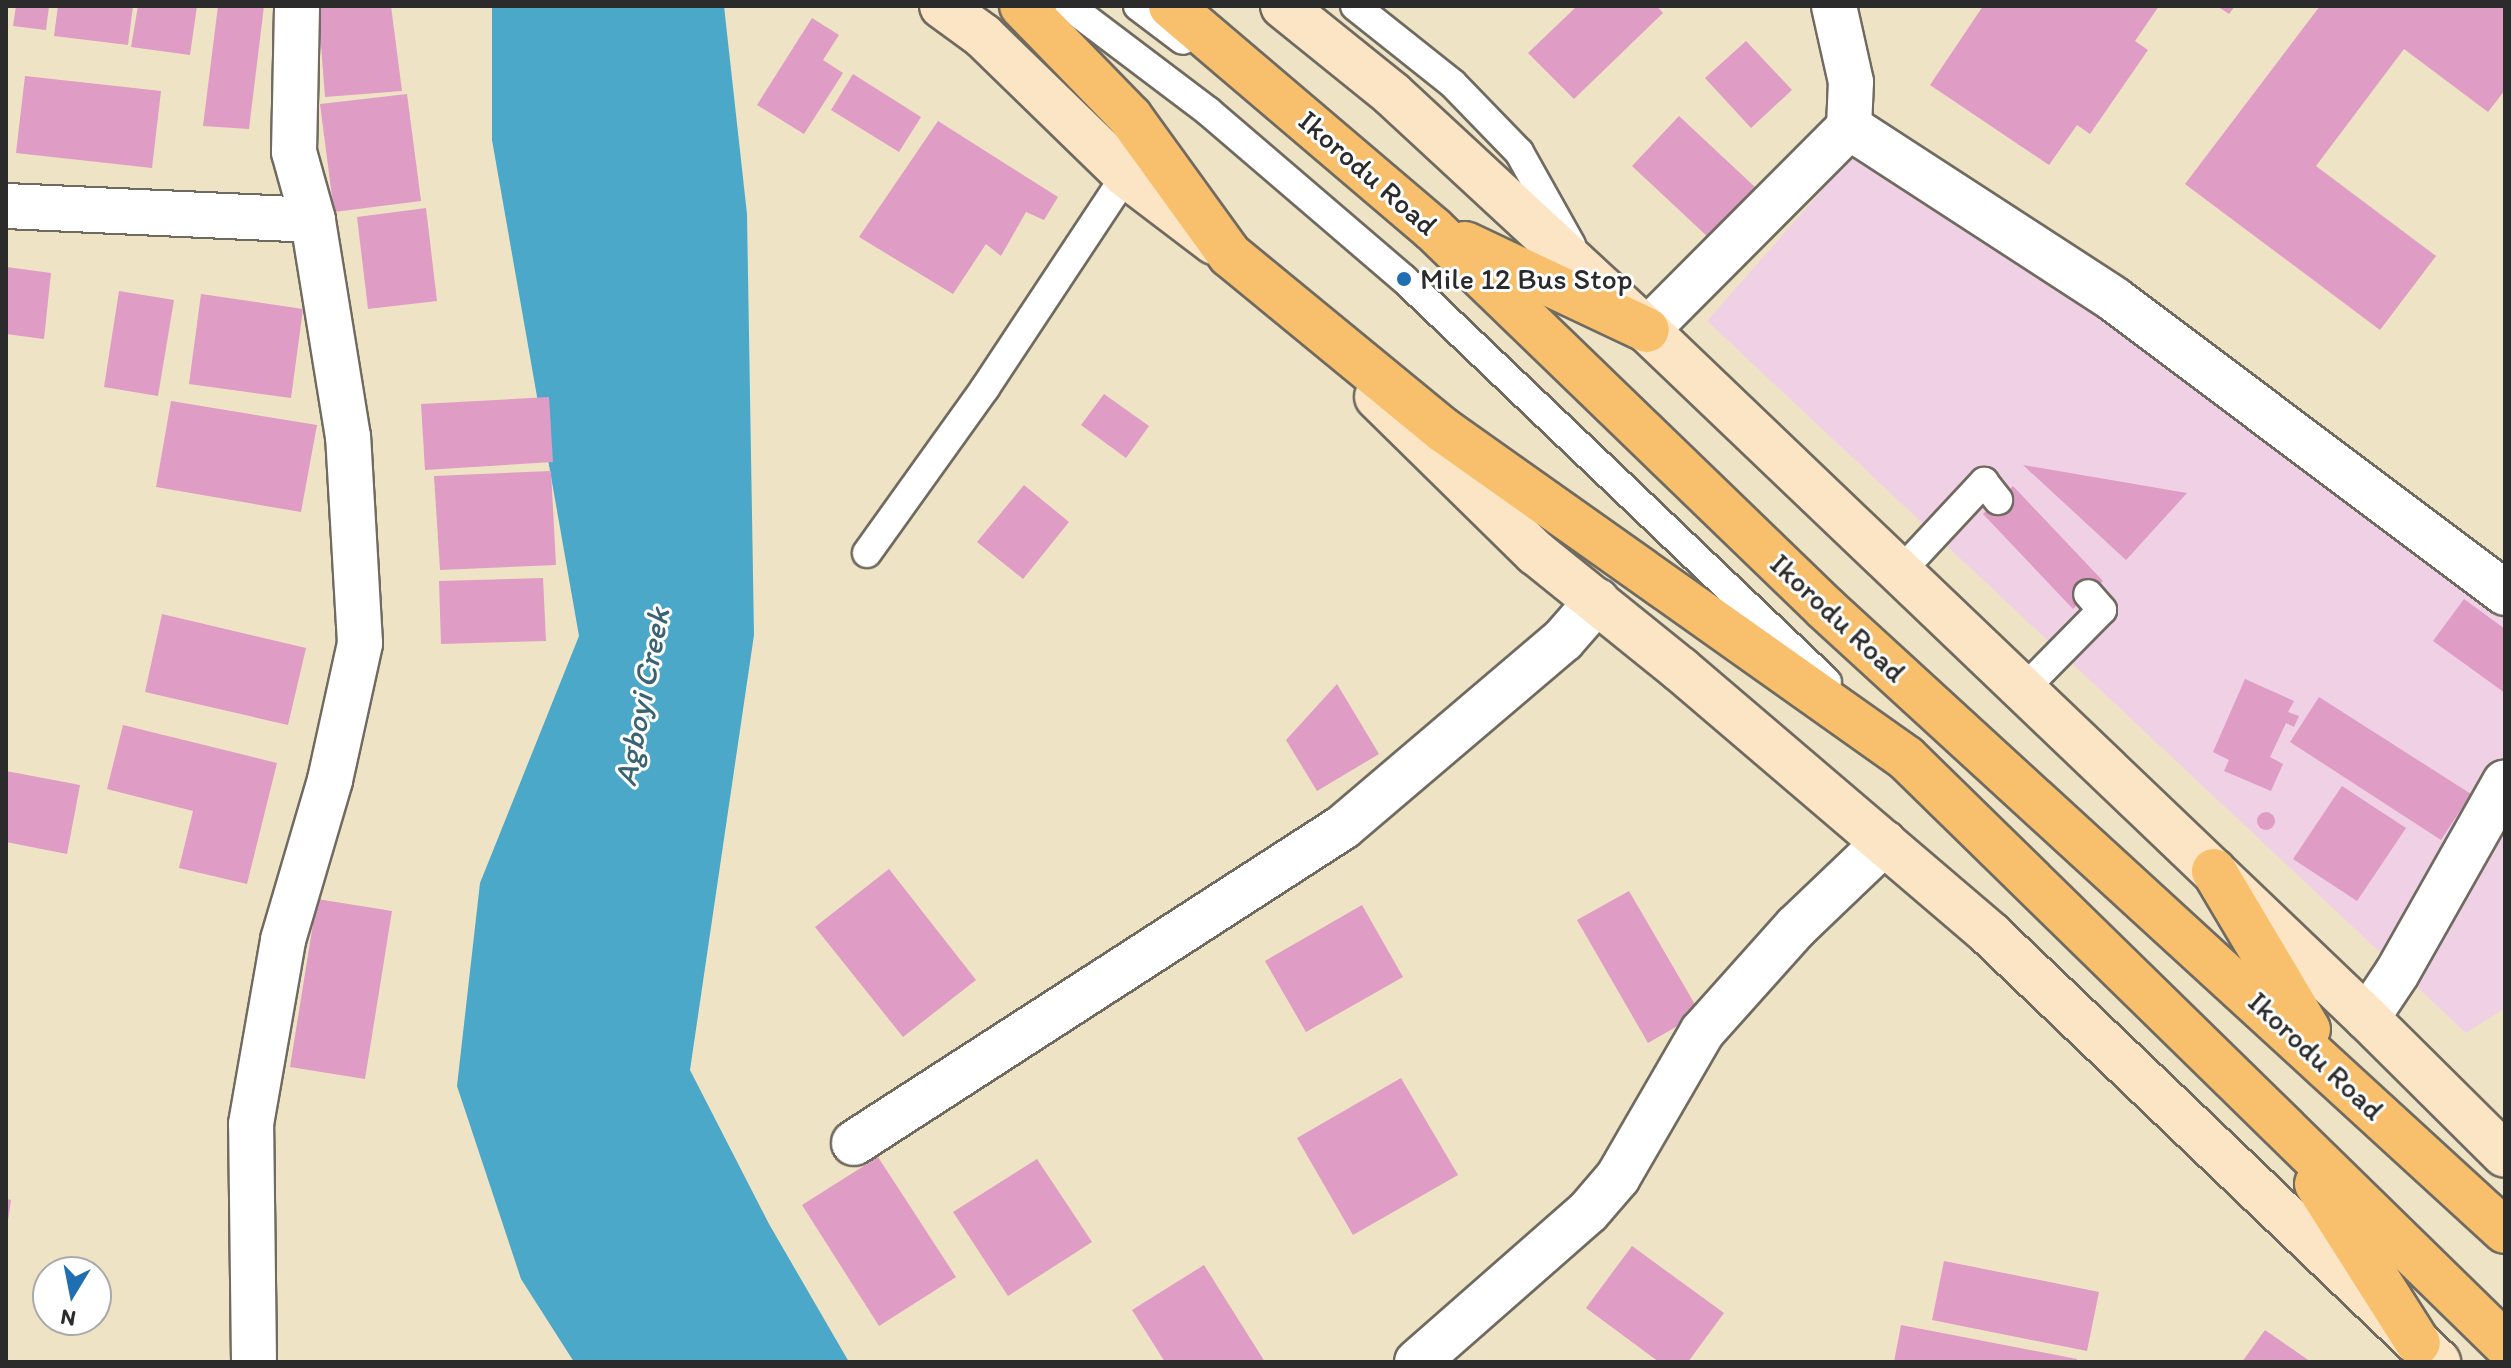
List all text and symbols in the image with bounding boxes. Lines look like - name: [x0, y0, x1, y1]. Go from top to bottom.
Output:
- street label: Ikorodu Road: [1291, 103, 1445, 243]
- place label: Mile 12 Bus Stop: [1420, 261, 1632, 297]
- marker: Mile 12 Bus Stop: [1395, 270, 1413, 288]
- street label: Ikorodu Road: [1763, 546, 1913, 690]
- water label: Agboyi Creek: [606, 605, 678, 789]
- street label: Ikorodu Road: [2241, 984, 2391, 1128]
- north arrow: [32, 1256, 112, 1336]
- text: N: [58, 1304, 78, 1333]

